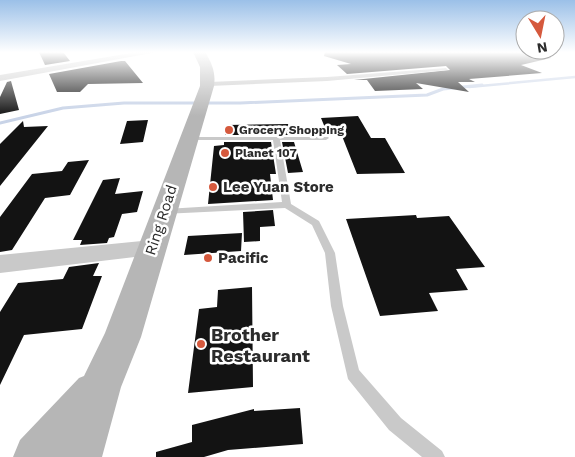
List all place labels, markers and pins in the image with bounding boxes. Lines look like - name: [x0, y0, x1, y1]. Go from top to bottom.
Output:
- place label: Grocery Shopping: [239, 123, 344, 137]
- marker: Grocery Shopping: [223, 124, 235, 136]
- place label: Planet 107: [235, 146, 297, 160]
- marker: Planet 107: [219, 147, 231, 159]
- place label: Lee Yuan Store: [223, 178, 334, 196]
- marker: Lee Yuan Store: [207, 181, 219, 193]
- place label: Pacific: [218, 249, 269, 267]
- marker: Pacific: [202, 252, 214, 264]
- place label: Brother Restaurant: [211, 324, 310, 366]
- marker: Brother Restaurant: [195, 338, 207, 350]

